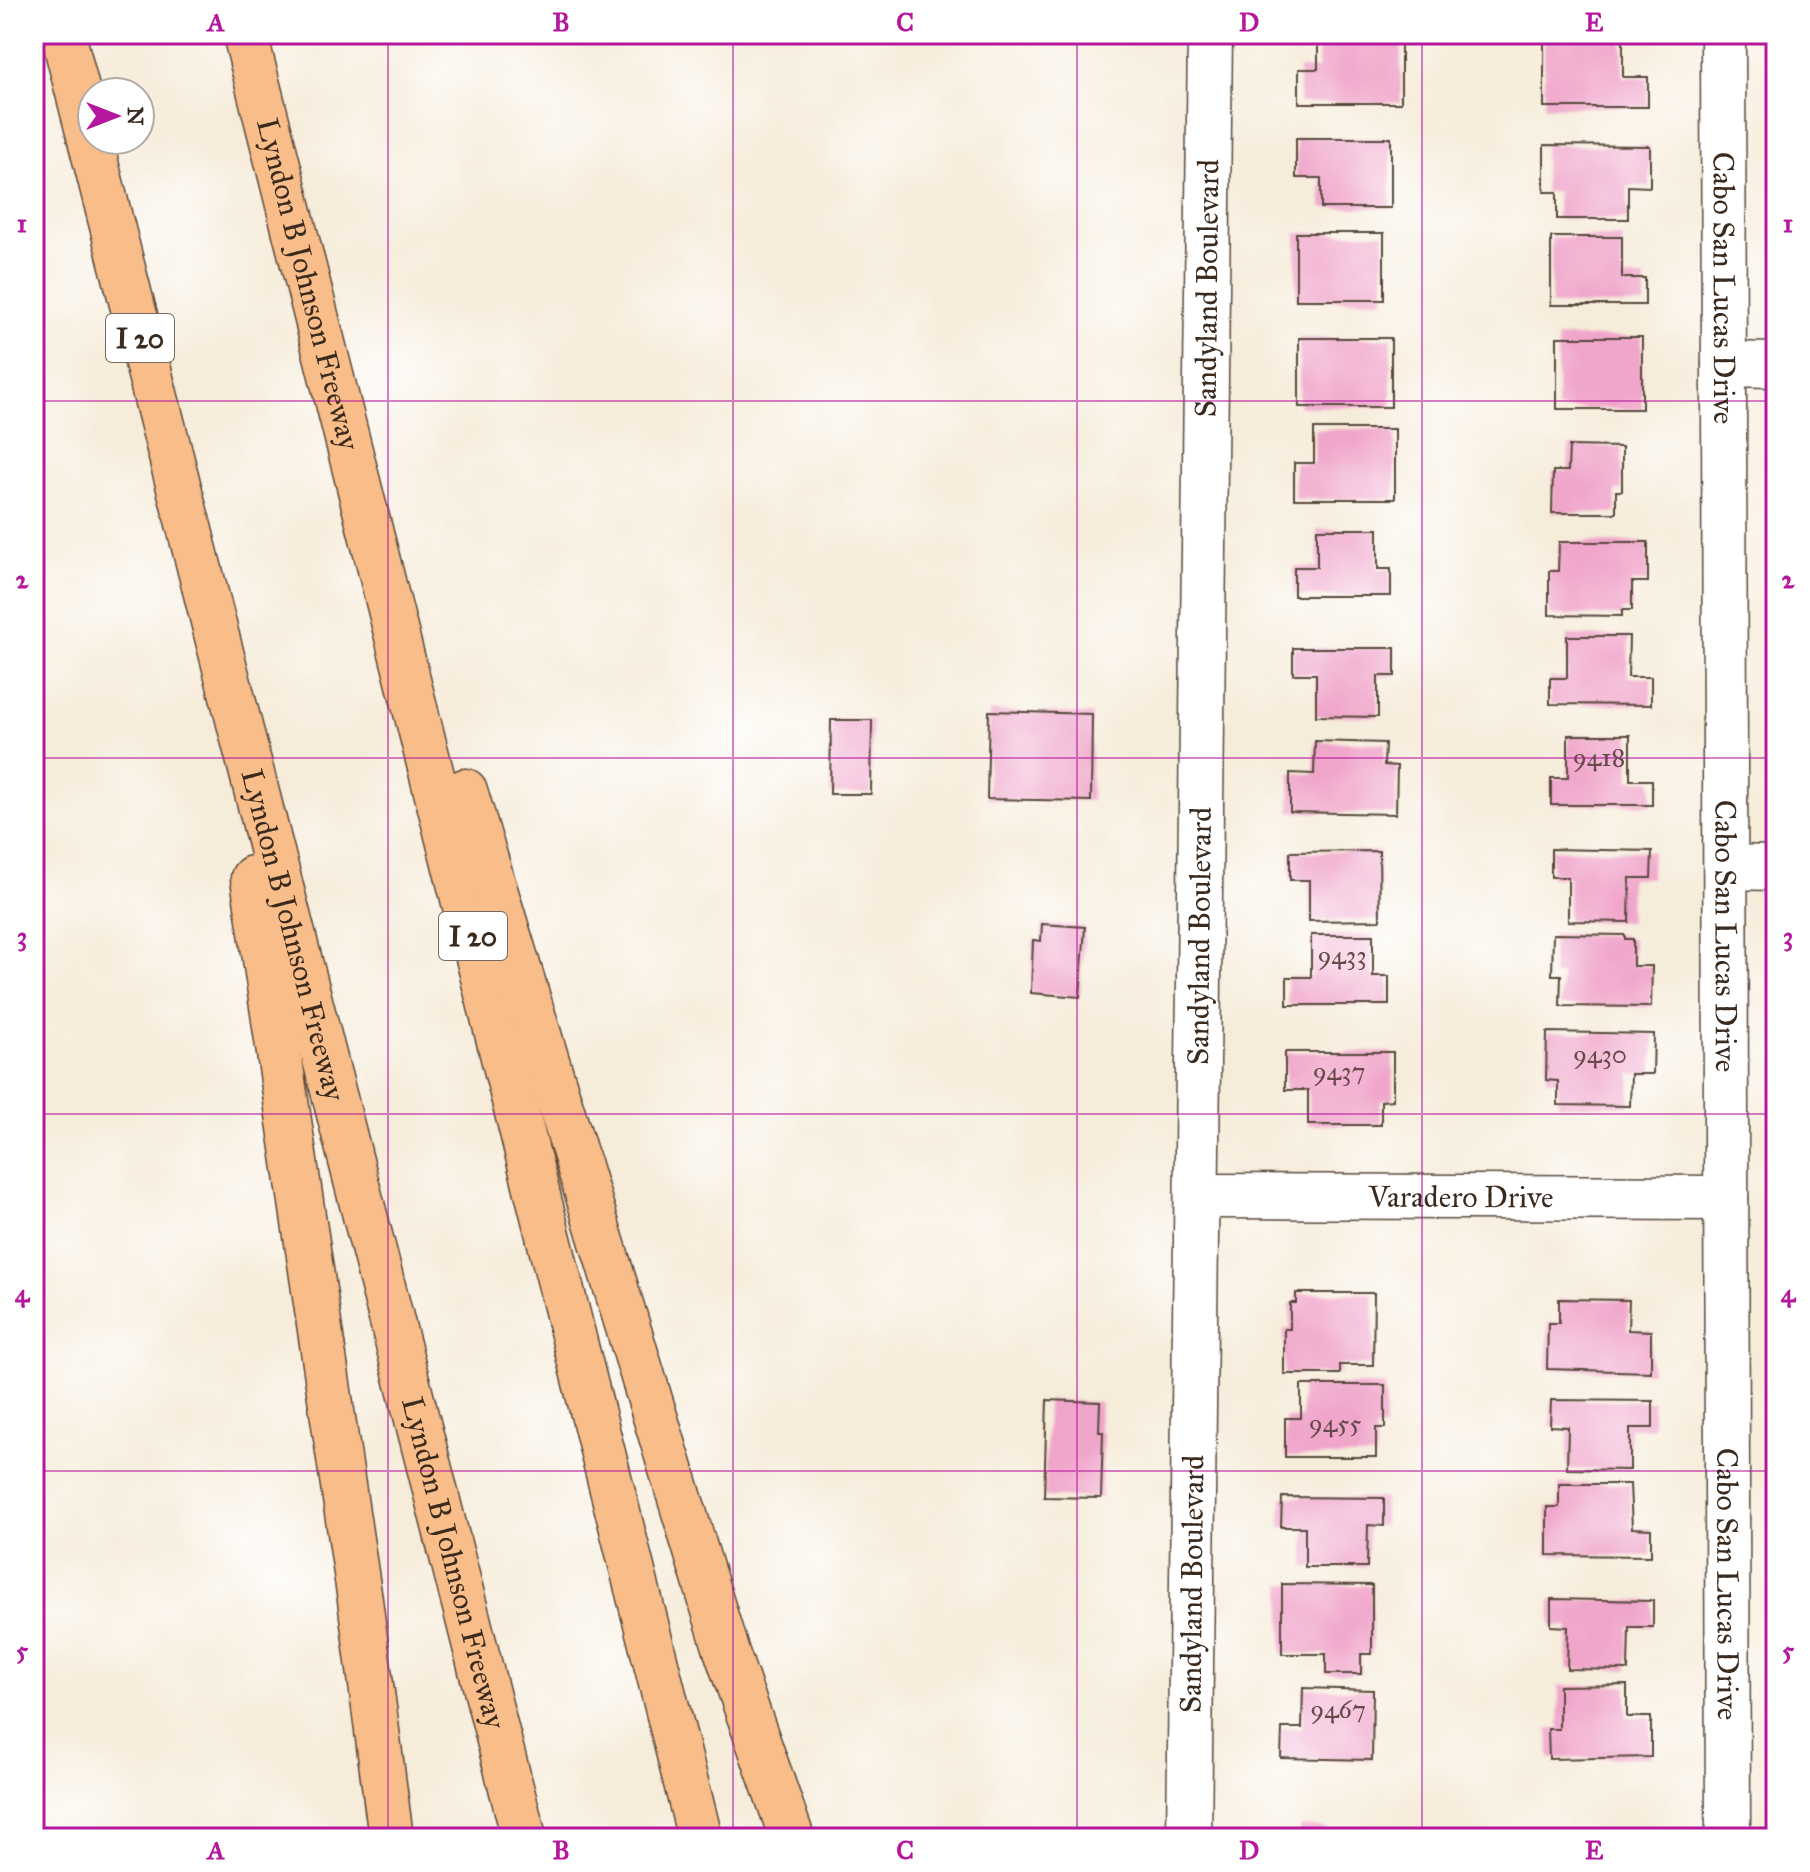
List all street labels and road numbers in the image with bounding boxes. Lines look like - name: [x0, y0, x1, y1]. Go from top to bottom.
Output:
- street label: Lyndon B Johnson Freeway: [249, 114, 367, 455]
- street label: Cabo San Lucas Drive: [1705, 152, 1742, 424]
- street label: Sandyland Boulevard: [1188, 159, 1227, 417]
- road number: I 20: [106, 314, 174, 362]
- street label: Lyndon B Johnson Freeway: [234, 765, 353, 1106]
- street label: Cabo San Lucas Drive: [1707, 800, 1744, 1072]
- street label: Sandyland Boulevard: [1180, 807, 1219, 1065]
- road number: I 20: [439, 912, 507, 960]
- street label: Varadero Drive: [1367, 1179, 1554, 1215]
- street label: Lyndon B Johnson Freeway: [394, 1393, 514, 1733]
- street label: Cabo San Lucas Drive: [1709, 1448, 1746, 1720]
- street label: Sandyland Boulevard: [1172, 1455, 1211, 1713]

